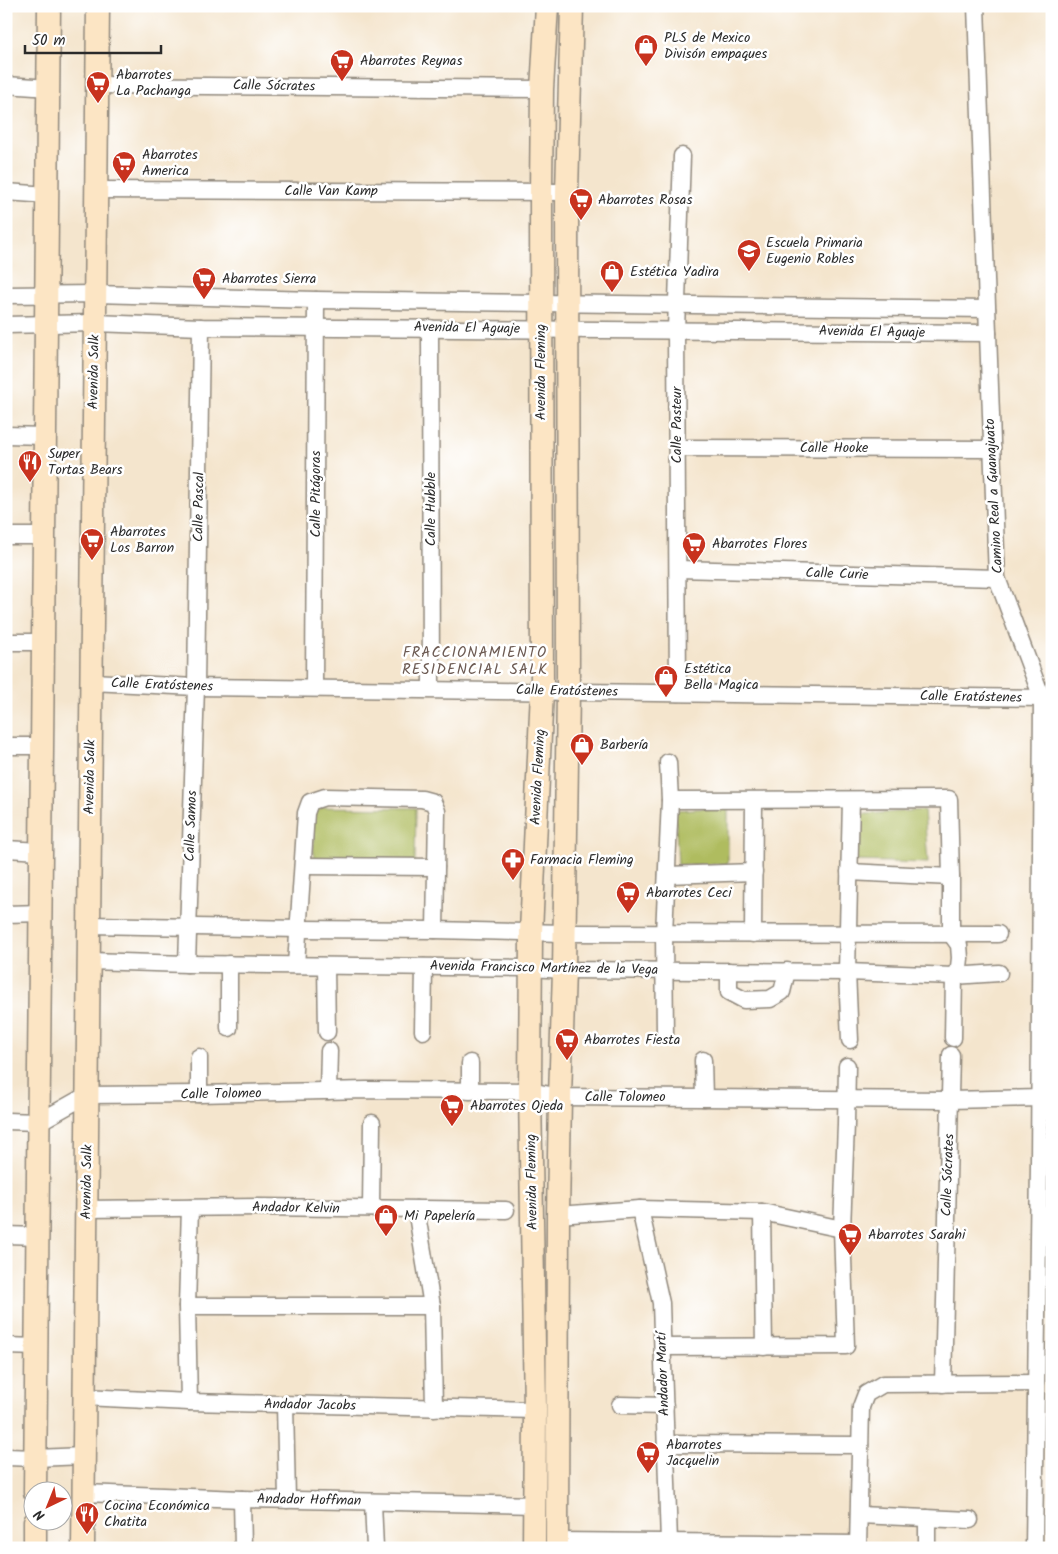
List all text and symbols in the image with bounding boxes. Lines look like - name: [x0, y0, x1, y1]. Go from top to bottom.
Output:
- scale bar: [25, 22, 161, 54]
- place label: PLS de Mexico Divisón empaques: [664, 27, 767, 65]
- text: 50 m: [32, 29, 66, 53]
- shop icon: PLS de Mexico Divisón empaques: [633, 33, 659, 67]
- supermarket icon: Abarrotes Reynas: [329, 48, 355, 82]
- place label: Abarrotes Reynas: [360, 50, 462, 72]
- place label: Abarrotes La Pachanga: [116, 64, 191, 102]
- supermarket icon: Abarrotes La Pachanga: [85, 70, 111, 104]
- street label: Calle Sócrates: [233, 74, 316, 98]
- place label: Abarrotes America: [142, 144, 198, 182]
- supermarket icon: Abarrotes America: [111, 150, 137, 184]
- street label: Calle Van Kamp: [284, 180, 378, 202]
- supermarket icon: Abarrotes Rosas: [568, 187, 594, 221]
- place label: Abarrotes Rosas: [598, 189, 692, 211]
- place label: Escuela Primaria Eugenio Robles: [766, 232, 863, 270]
- school or university icon: Escuela Primaria Eugenio Robles: [736, 238, 762, 272]
- shop icon: Estética Yadira: [599, 259, 625, 293]
- place label: Estética Yadira: [630, 261, 719, 283]
- supermarket icon: Abarrotes Sierra: [191, 266, 217, 300]
- place label: Abarrotes Sierra: [222, 268, 316, 290]
- street label: Avenida El Aguaje: [414, 316, 521, 340]
- street label: Avenida El Aguaje: [819, 320, 926, 344]
- street label: Avenida Fleming: [530, 324, 552, 420]
- street label: Avenida Salk: [82, 334, 106, 410]
- street label: Calle Pasteur: [666, 385, 688, 463]
- street label: Camino Real a Guanajuato: [979, 418, 1009, 574]
- street label: Calle Hooke: [800, 437, 869, 459]
- place label: Super Tortas Bears: [48, 443, 122, 481]
- restaurant icon: Super Tortas Bears: [17, 449, 43, 483]
- street label: Calle Pitágoras: [305, 451, 327, 537]
- street label: Calle Pascal: [187, 471, 211, 542]
- street label: Calle Hubble: [420, 471, 442, 546]
- place label: Abarrotes Los Barron: [110, 521, 174, 559]
- supermarket icon: Abarrotes Los Barron: [79, 527, 105, 561]
- supermarket icon: Abarrotes Flores: [681, 531, 707, 565]
- place label: Abarrotes Flores: [712, 533, 807, 555]
- street label: Calle Curie: [805, 562, 870, 586]
- district label: FRACCIONAMIENTO RESIDENCIAL SALK: [402, 641, 548, 682]
- place label: Estética Bella Magica: [684, 658, 759, 696]
- shop icon: Estética Bella Magica: [653, 664, 679, 698]
- street label: Calle Eratóstenes: [111, 672, 214, 698]
- street label: Calle Eratóstenes: [516, 679, 618, 703]
- street label: Calle Eratóstenes: [920, 685, 1022, 709]
- street label: Avenida Fleming: [524, 728, 552, 826]
- shop icon: Barbería: [569, 732, 595, 766]
- place label: Barbería: [600, 734, 648, 756]
- street label: Avenida Salk: [78, 739, 102, 815]
- street label: Calle Samos: [179, 790, 203, 862]
- pharmacy icon: Farmacia Fleming: [500, 847, 526, 881]
- place label: Farmacia Fleming: [530, 849, 634, 871]
- supermarket icon: Abarrotes Ceci: [615, 880, 641, 914]
- place label: Abarrotes Ceci: [646, 882, 732, 904]
- street label: Avenida Francisco Martínez de la Vega: [430, 955, 658, 981]
- supermarket icon: Abarrotes Fiesta: [554, 1027, 580, 1061]
- place label: Abarrotes Fiesta: [584, 1029, 680, 1051]
- street label: Calle Tolomeo: [180, 1082, 262, 1106]
- street label: Calle Tolomeo: [584, 1086, 666, 1108]
- supermarket icon: Abarrotes Ojeda: [439, 1093, 465, 1127]
- place label: Abarrotes Ojeda: [470, 1095, 563, 1117]
- street label: Calle Sócrates: [936, 1133, 960, 1217]
- street label: Avenida Fleming: [520, 1134, 544, 1230]
- street label: Avenida Salk: [75, 1144, 99, 1220]
- street label: Andador Kelvin: [252, 1196, 340, 1220]
- shop icon: Mi Papelería: [373, 1203, 399, 1237]
- place label: Mi Papelería: [404, 1205, 475, 1227]
- supermarket icon: Abarrotes Sarahi: [837, 1222, 863, 1256]
- place label: Abarrotes Sarahi: [868, 1224, 966, 1246]
- street label: Andador Martí: [650, 1329, 675, 1416]
- street label: Andador Jacobs: [264, 1393, 356, 1417]
- place label: Abarrotes Jacquelin: [666, 1434, 722, 1472]
- supermarket icon: Abarrotes Jacquelin: [635, 1440, 661, 1474]
- north arrow: [22, 1482, 72, 1532]
- street label: Andador Hoffman: [257, 1488, 361, 1512]
- place label: Cocina Económica Chatita: [104, 1495, 210, 1533]
- restaurant icon: Cocina Económica Chatita: [74, 1501, 100, 1535]
- text: N: [29, 1504, 51, 1526]

